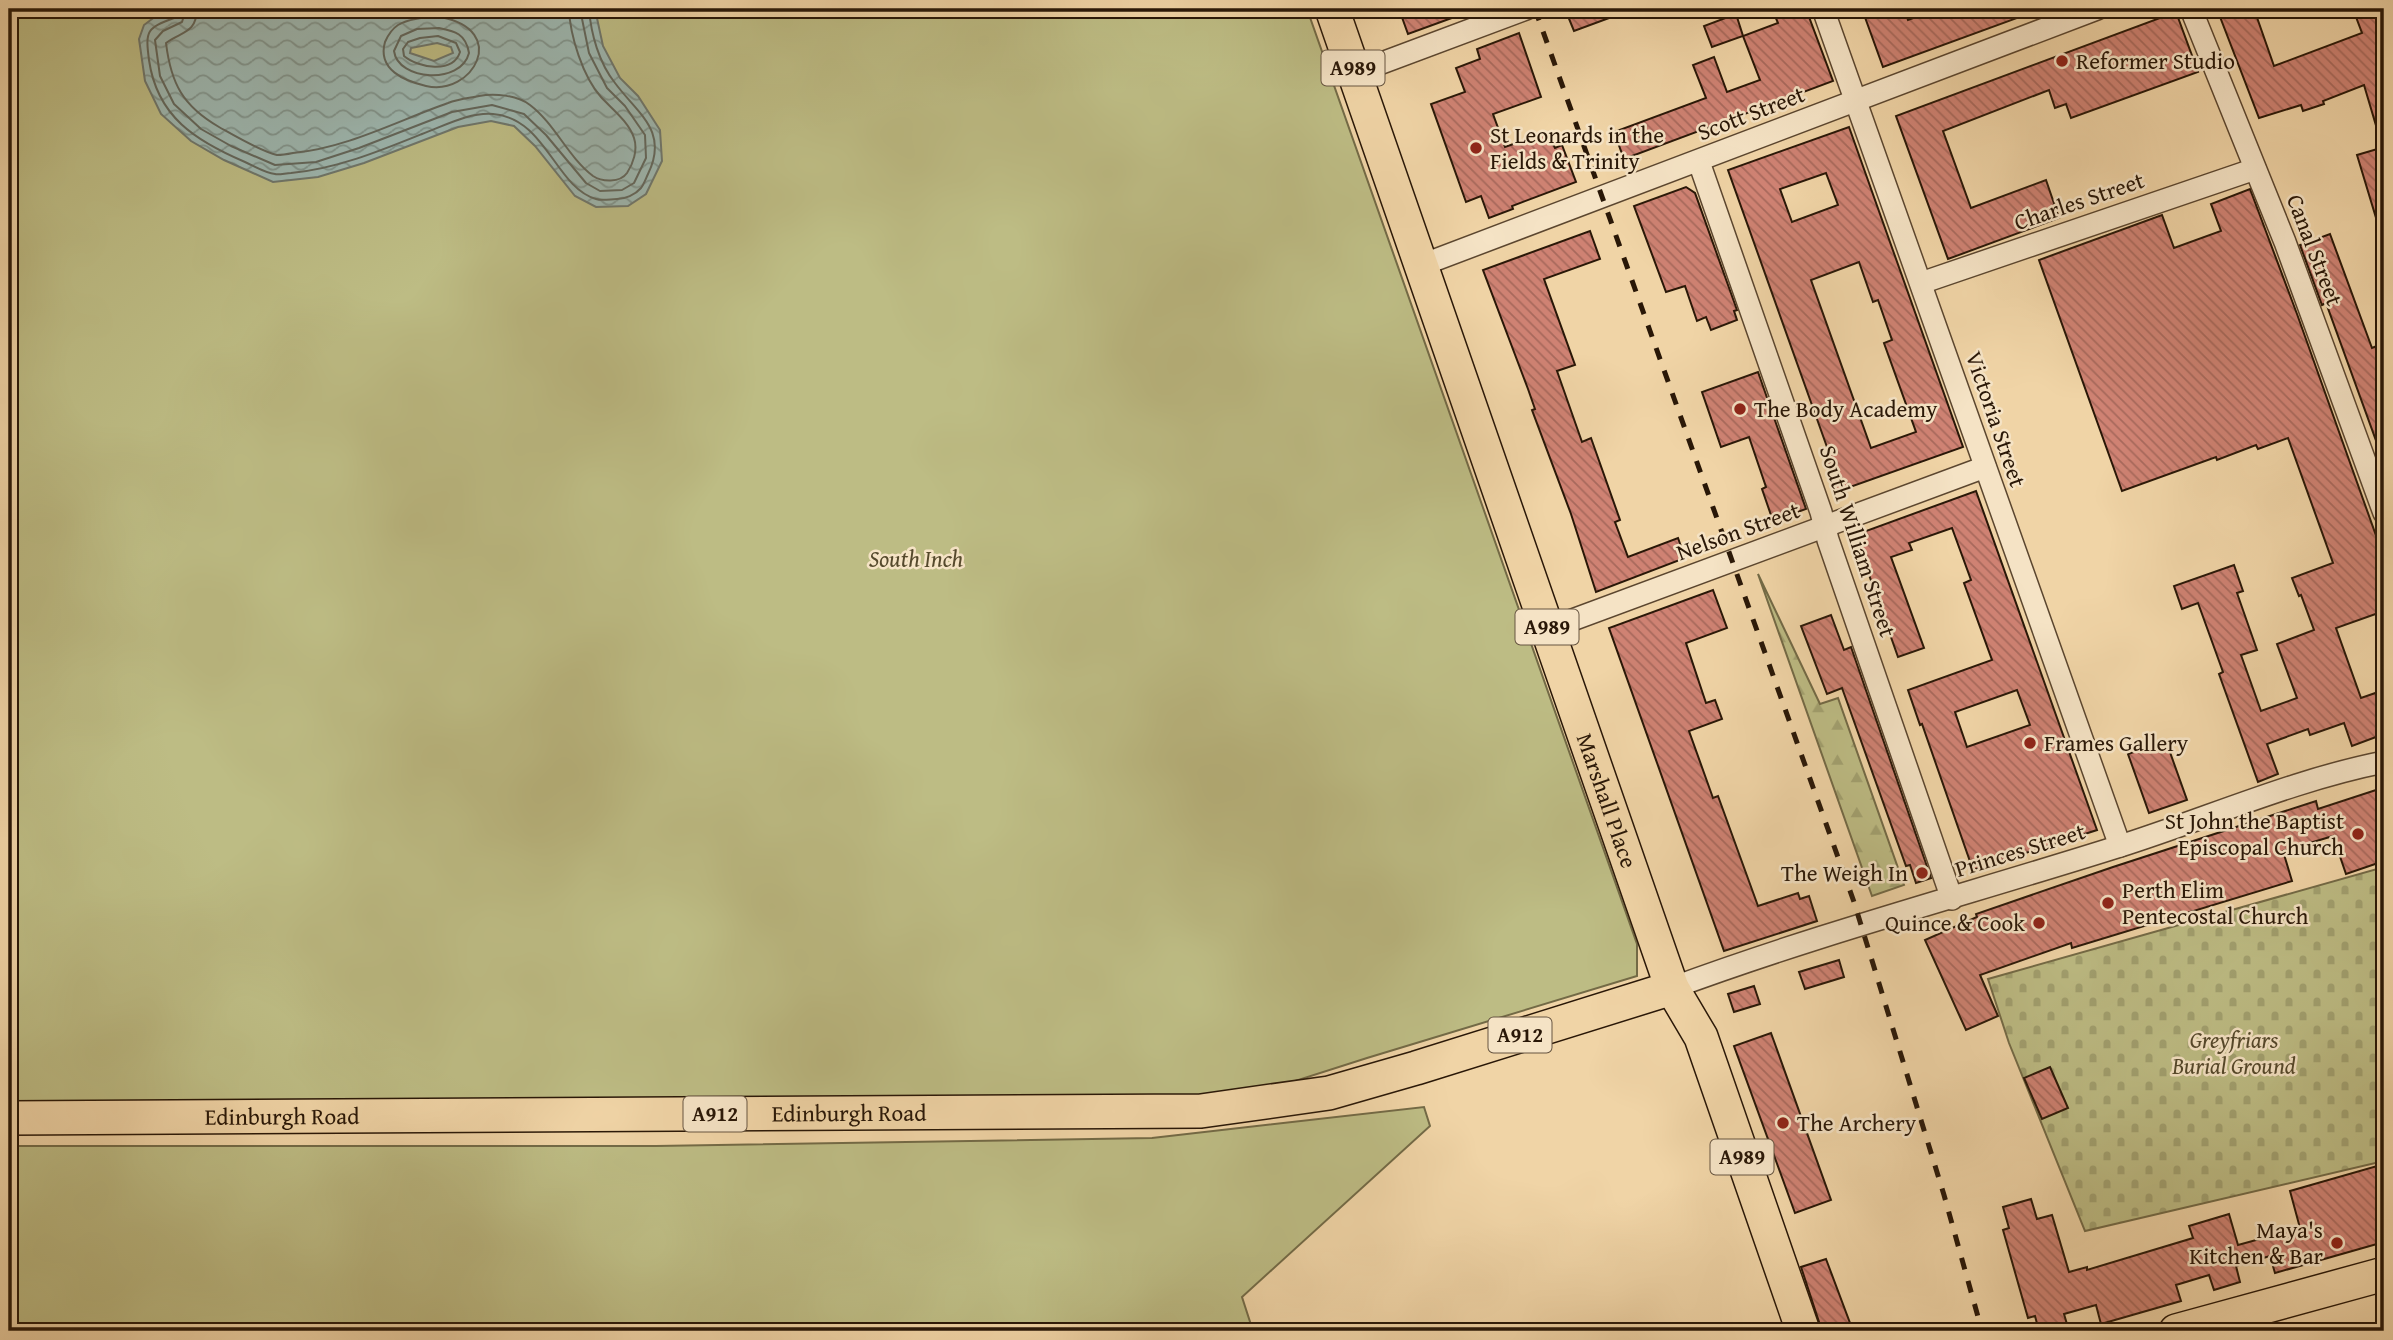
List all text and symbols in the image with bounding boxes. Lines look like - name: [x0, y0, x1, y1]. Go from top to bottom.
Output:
- place label: Reformer Studio: [2076, 44, 2235, 77]
- road number: A989: [1322, 50, 1384, 86]
- marker: Reformer Studio: [2054, 53, 2070, 69]
- street label: Scott Street: [1692, 77, 1809, 148]
- place label: St Leonards in the Fields & Trinity: [1490, 118, 1664, 177]
- marker: St Leonards in the Fields & Trinity: [1468, 140, 1484, 156]
- street label: Charles Street: [2009, 163, 2148, 238]
- street label: Canal Street: [2279, 189, 2352, 310]
- street label: Victoria Street: [1958, 347, 2035, 491]
- place label: The Body Academy: [1754, 392, 1938, 425]
- marker: The Body Academy: [1732, 401, 1748, 417]
- street label: South William Street: [1812, 441, 1905, 641]
- street label: Nelson Street: [1671, 493, 1804, 568]
- park label: South Inch: [869, 542, 964, 575]
- road number: A989: [1516, 610, 1578, 644]
- place label: Frames Gallery: [2044, 726, 2189, 759]
- street label: Marshall Place: [1569, 728, 1646, 872]
- marker: Frames Gallery: [2022, 735, 2038, 751]
- place label: St John the Baptist Episcopal Church: [2165, 804, 2344, 863]
- street label: Princes Street: [1951, 814, 2089, 885]
- marker: St John the Baptist Episcopal Church: [2350, 826, 2366, 842]
- place label: The Weigh In: [1781, 856, 1908, 889]
- marker: The Weigh In: [1914, 865, 1930, 881]
- place label: Perth Elim Pentecostal Church: [2122, 873, 2308, 932]
- marker: Perth Elim Pentecostal Church: [2100, 895, 2116, 911]
- place label: Quince & Cook: [1885, 906, 2025, 939]
- marker: Quince & Cook: [2031, 915, 2047, 931]
- road number: A912: [1488, 1018, 1552, 1052]
- park label: Greyfriars Burial Ground: [2171, 1023, 2296, 1082]
- road number: A912: [684, 1096, 746, 1132]
- street label: Edinburgh Road: [772, 1096, 927, 1130]
- street label: Edinburgh Road: [205, 1099, 360, 1133]
- place label: The Archery: [1797, 1106, 1917, 1139]
- marker: The Archery: [1775, 1115, 1791, 1131]
- road number: A989: [1710, 1140, 1774, 1174]
- place label: Maya's Kitchen & Bar: [2189, 1213, 2324, 1272]
- marker: Maya's Kitchen & Bar: [2329, 1235, 2345, 1251]

